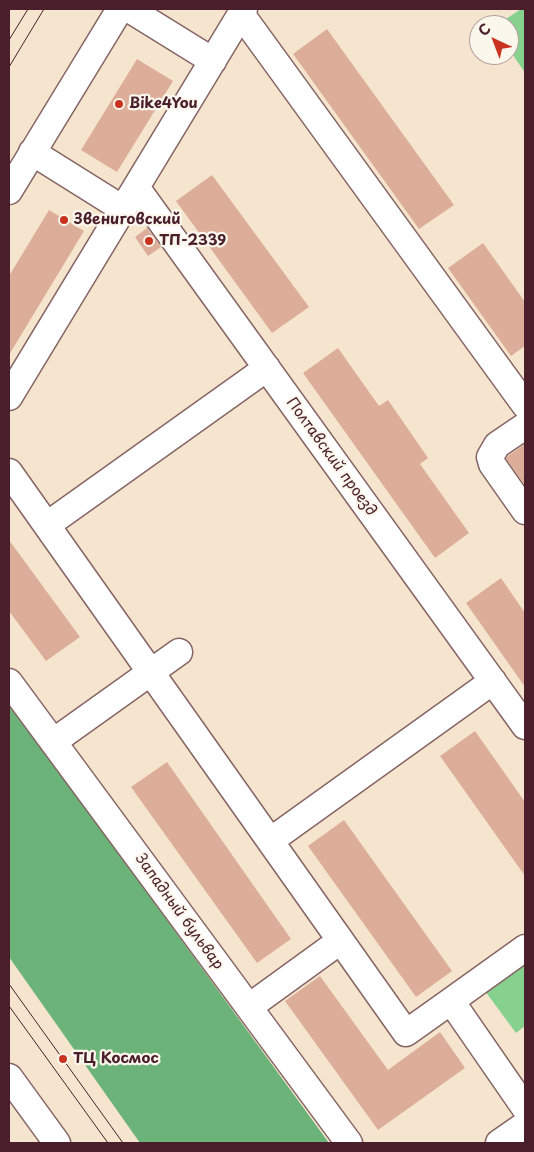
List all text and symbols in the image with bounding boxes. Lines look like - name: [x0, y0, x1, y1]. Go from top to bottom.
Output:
- north arrow: [469, 15, 519, 65]
- text: С: [473, 18, 495, 41]
- place label: Bike4You: [129, 95, 198, 113]
- marker: Bike4You: [113, 98, 125, 110]
- place label: Звениговский: [74, 211, 181, 229]
- marker: Звениговский: [58, 214, 70, 226]
- place label: ТП-2339: [159, 232, 226, 250]
- marker: ТП-2339: [143, 235, 155, 247]
- street label: Полтавский проезд: [282, 394, 380, 520]
- street label: Западный бульвар: [131, 851, 227, 973]
- place label: ТЦ Космос: [73, 1050, 159, 1068]
- marker: ТЦ Космос: [57, 1053, 69, 1065]

